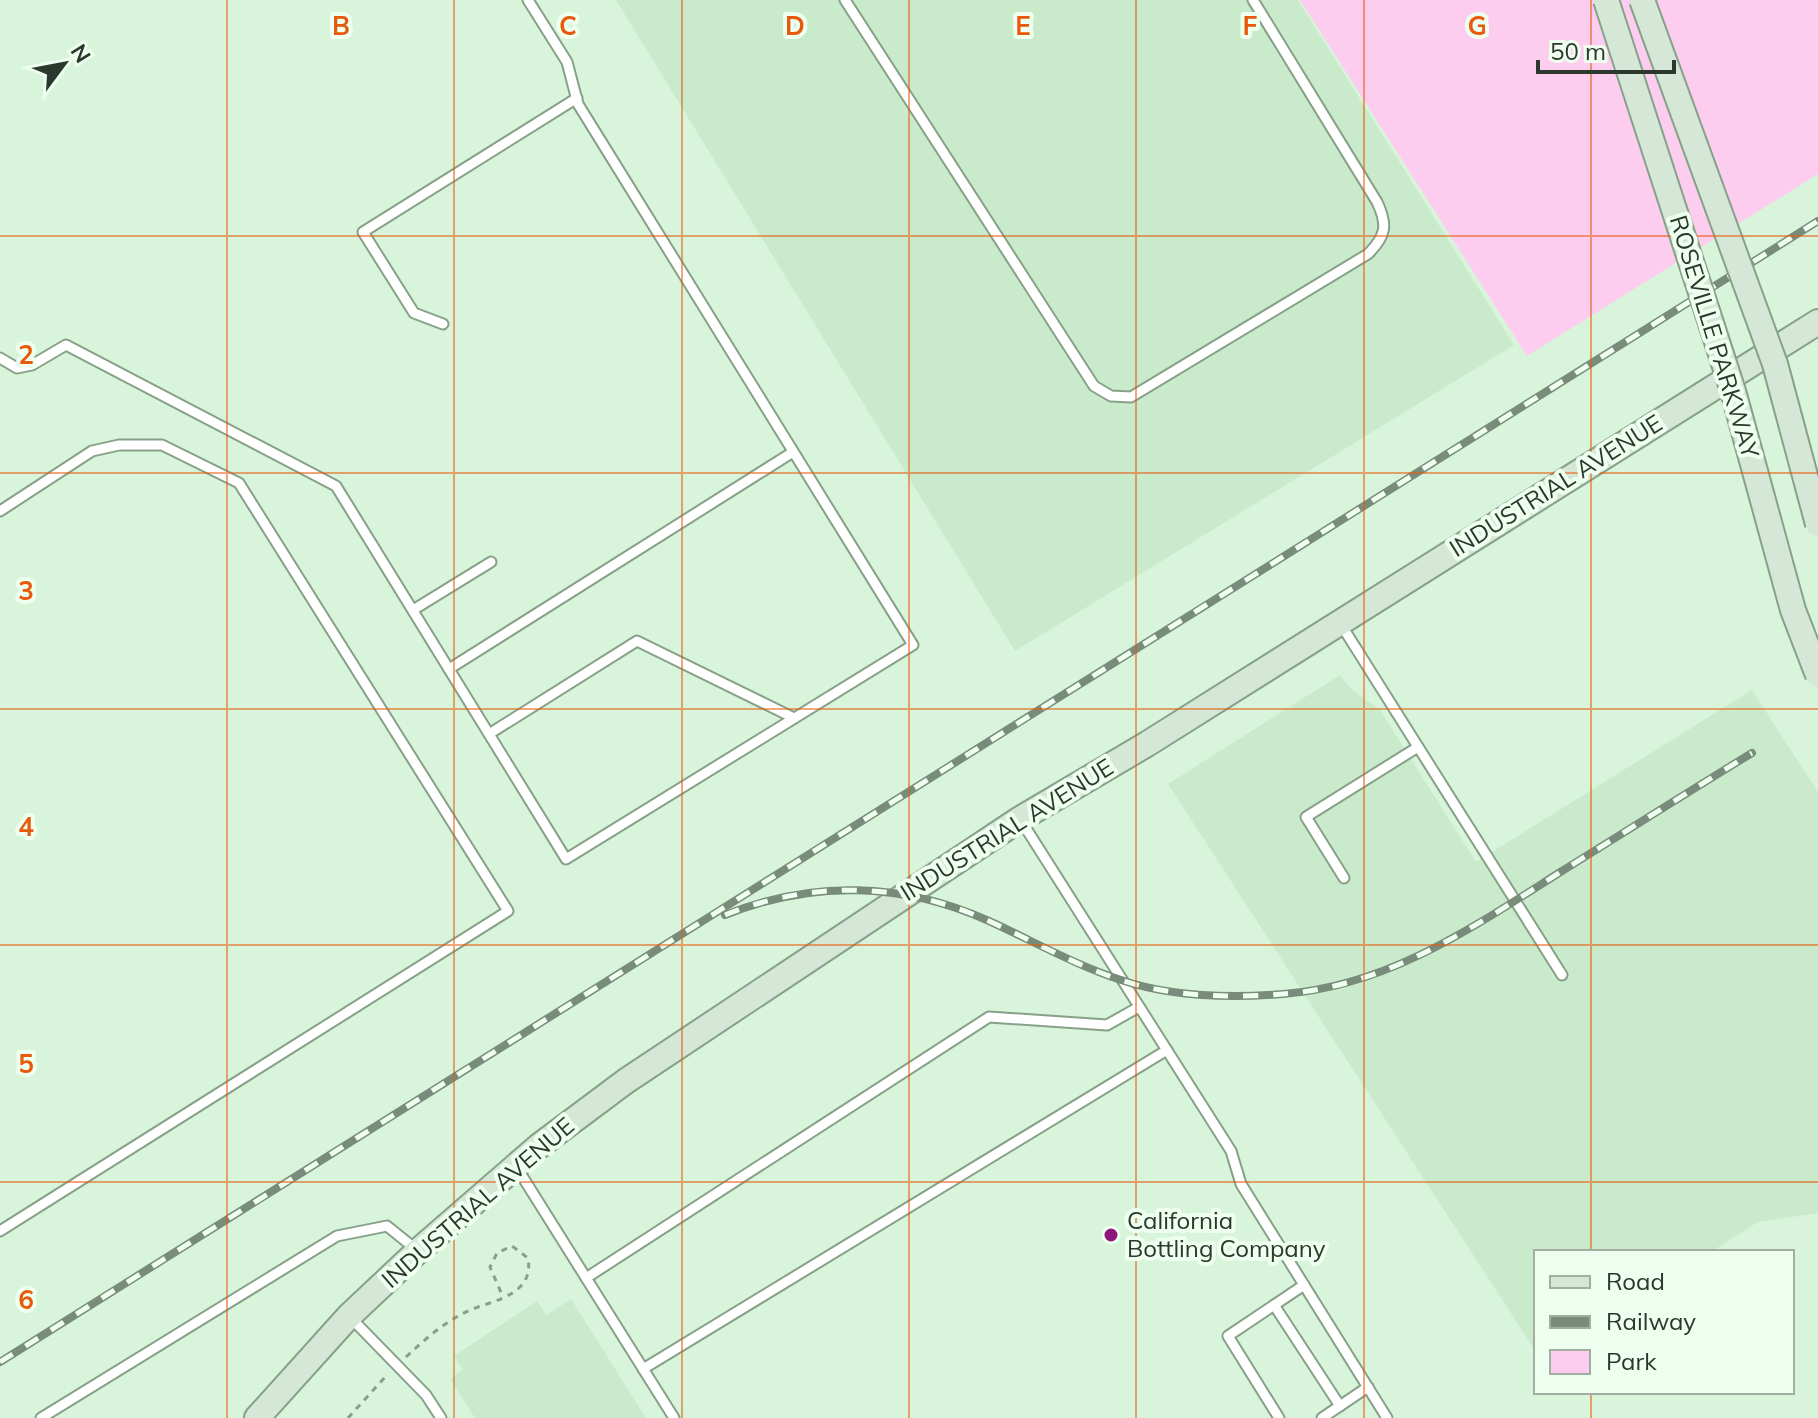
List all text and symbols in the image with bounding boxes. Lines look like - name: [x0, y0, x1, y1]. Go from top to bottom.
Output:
- text: B: [332, 9, 350, 42]
- text: C: [559, 9, 577, 42]
- text: D: [785, 9, 805, 42]
- text: E: [1015, 9, 1031, 42]
- text: F: [1243, 9, 1258, 42]
- text: G: [1467, 9, 1487, 42]
- north arrow: [24, 24, 104, 104]
- scale bar: [1538, 24, 1674, 74]
- text: 50 m: [1550, 36, 1606, 66]
- text: N: [65, 39, 97, 68]
- street label: ROSEVILLE PARKWAY: [1664, 212, 1766, 462]
- text: 2: [18, 338, 34, 371]
- street label: INDUSTRIAL AVENUE: [1444, 407, 1667, 563]
- text: 3: [18, 574, 34, 607]
- street label: INDUSTRIAL AVENUE: [895, 751, 1118, 907]
- text: 4: [18, 810, 34, 843]
- text: 5: [18, 1047, 34, 1080]
- street label: INDUSTRIAL AVENUE: [375, 1110, 580, 1294]
- place label: California Bottling Company: [1127, 1205, 1326, 1263]
- marker: California Bottling Company: [1102, 1226, 1120, 1244]
- legend: [1534, 1250, 1794, 1394]
- text: Road: [1606, 1266, 1665, 1296]
- text: 6: [18, 1283, 34, 1316]
- text: Railway: [1606, 1306, 1696, 1336]
- text: Park: [1606, 1346, 1657, 1376]

